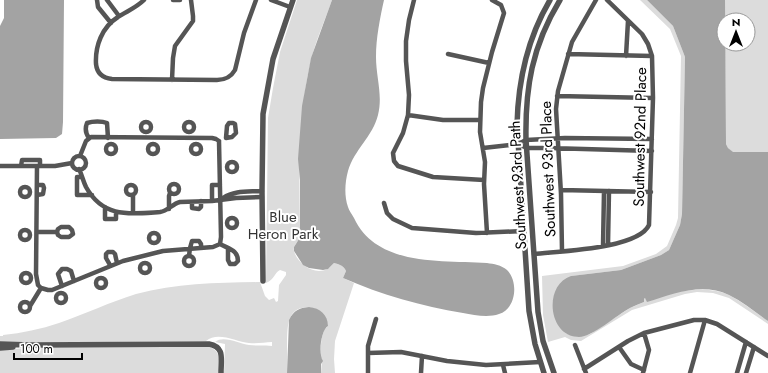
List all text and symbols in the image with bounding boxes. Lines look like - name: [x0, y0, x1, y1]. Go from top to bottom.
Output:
- north arrow: [716, 12, 756, 52]
- text: N: [732, 14, 740, 30]
- street label: Southwest 92nd Place: [628, 67, 652, 207]
- street label: Southwest 93rd Place: [535, 100, 561, 238]
- street label: Southwest 93rd Path: [504, 120, 532, 250]
- park label: Blue Heron Park: [248, 206, 319, 245]
- scale bar: [14, 335, 82, 361]
- text: 100 m: [20, 340, 53, 358]

